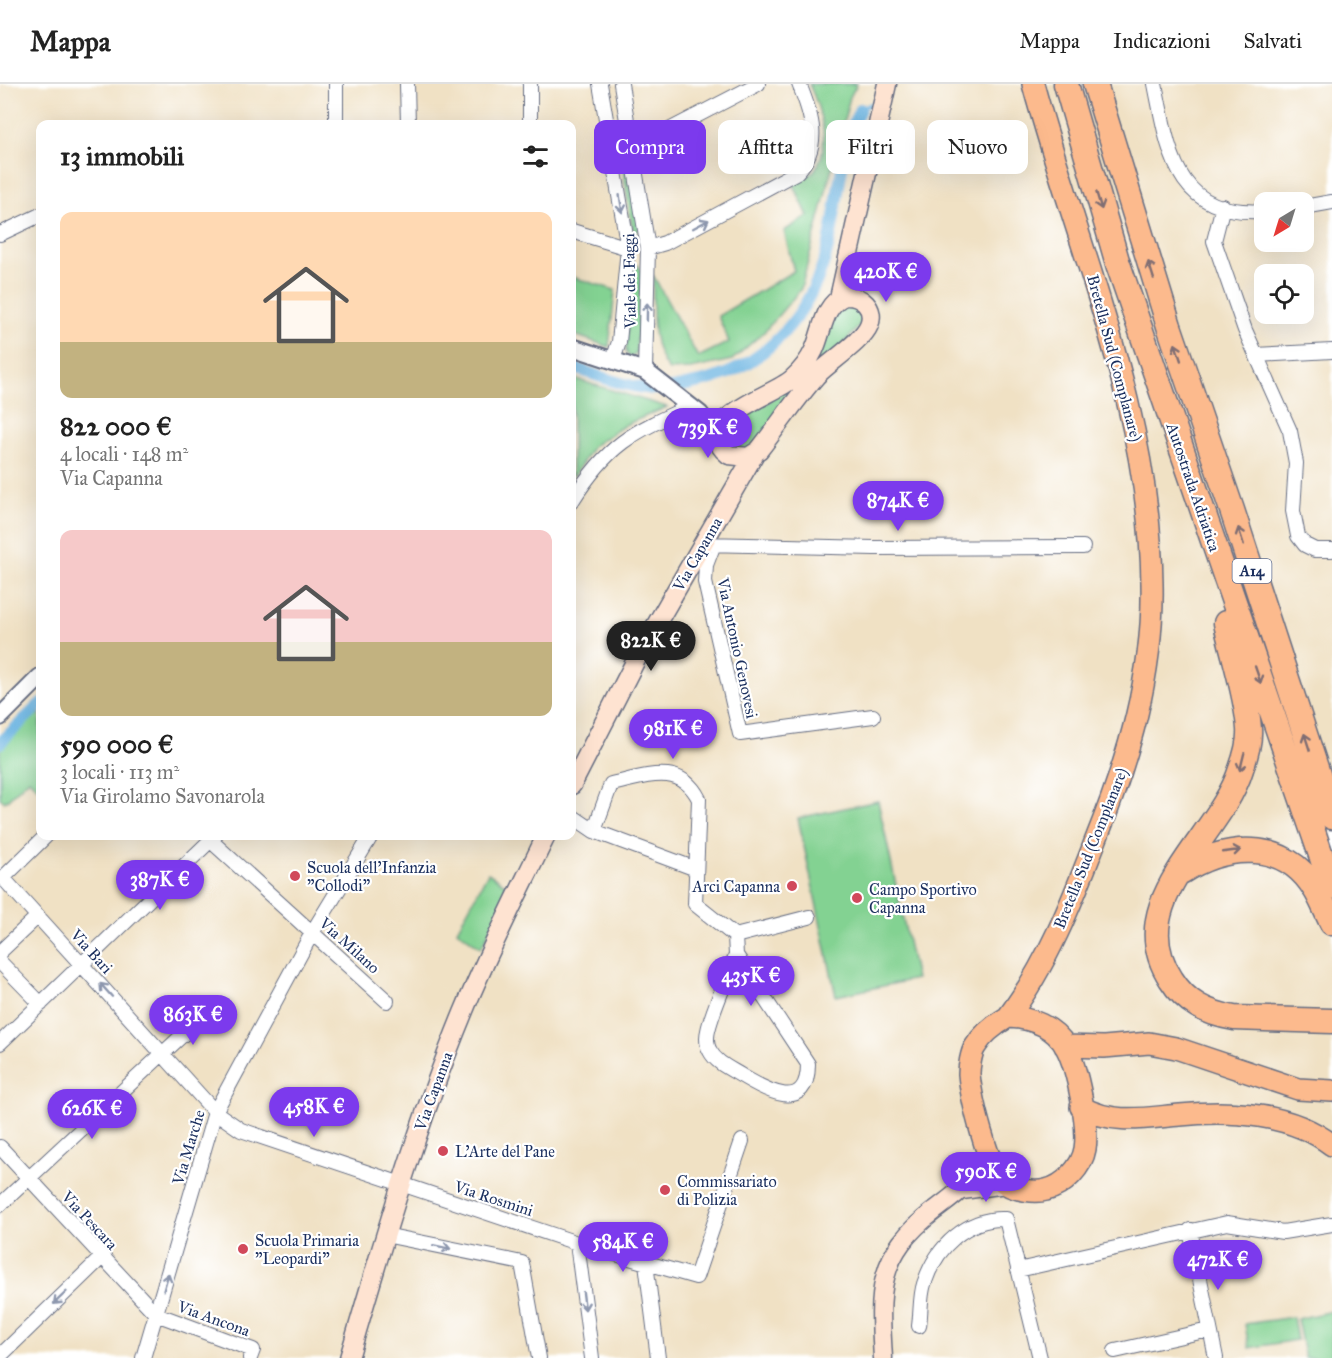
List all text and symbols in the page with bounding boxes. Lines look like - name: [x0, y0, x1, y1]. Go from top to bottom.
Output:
- text: Mappa: [30, 24, 111, 59]
- text: Mappa: [1020, 28, 1080, 54]
- text: Indicazioni: [1113, 28, 1211, 54]
- text: Salvati: [1244, 28, 1302, 54]
- chip: Compra: [594, 120, 706, 174]
- chip: Affitta: [718, 120, 814, 174]
- chip: Filtri: [826, 120, 915, 174]
- chip: Nuovo: [927, 120, 1028, 174]
- text: 13 immobili: [60, 140, 184, 172]
- icon: filters: [519, 140, 552, 173]
- one-way arrow: [1094, 191, 1105, 210]
- north arrow: [1254, 192, 1314, 252]
- map controls: [1254, 192, 1314, 324]
- one-way arrow: [616, 193, 627, 213]
- one-way arrow: [692, 218, 709, 230]
- street label: Viale dei Faggi: [619, 233, 641, 330]
- icon: home: [252, 251, 360, 359]
- pin: 420K €: [837, 252, 935, 303]
- text: 420K €: [854, 259, 918, 283]
- one-way arrow: [1145, 261, 1156, 280]
- button: locate: [1254, 264, 1314, 324]
- street label: Bretella Sud (Complanare): [1082, 273, 1146, 444]
- one-way arrow: [641, 303, 652, 323]
- one-way arrow: [1171, 343, 1182, 362]
- pin: 739K €: [659, 408, 757, 459]
- text: 822 000 €: [60, 410, 172, 442]
- text: 739K €: [678, 415, 738, 439]
- street label: Autostrada Adriatica: [1162, 419, 1225, 554]
- text: 4 locali · 148 m²: [60, 442, 188, 466]
- text: Via Capanna: [60, 466, 163, 490]
- pin: 874K €: [849, 481, 947, 532]
- text: 874K €: [867, 488, 929, 512]
- street label: Via Capanna: [668, 514, 726, 595]
- one-way arrow: [1235, 527, 1246, 546]
- road number: A14: [1232, 559, 1272, 583]
- icon: home: [252, 569, 360, 677]
- street label: Via Antonio Genovesi: [713, 575, 762, 721]
- pin: 822K €: [602, 621, 700, 672]
- text: 822K €: [621, 628, 681, 652]
- one-way arrow: [1254, 665, 1265, 684]
- pin: 981K €: [624, 709, 722, 760]
- text: 981K €: [643, 716, 703, 740]
- text: 590 000 €: [60, 728, 174, 760]
- one-way arrow: [1301, 733, 1312, 752]
- one-way arrow: [1236, 753, 1248, 772]
- text: 3 locali · 113 m²: [60, 760, 179, 784]
- street label: Bretella Sud (Complanare): [1049, 765, 1132, 932]
- text: Via Girolamo Savonarola: [60, 784, 265, 808]
- one-way arrow: [1222, 846, 1241, 857]
- place label: Scuola dell'Infanzia "Collodi": [307, 858, 437, 895]
- pin: 387K €: [111, 860, 209, 911]
- text: 387K €: [130, 867, 190, 891]
- marker: Scuola dell'Infanzia "Collodi": [288, 869, 302, 883]
- place label: Arci Capanna: [691, 877, 780, 896]
- marker: Arci Capanna: [785, 879, 799, 893]
- place label: Campo Sportivo Capanna: [869, 880, 977, 917]
- marker: Campo Sportivo Capanna: [850, 891, 864, 905]
- street label: Via Milano: [315, 913, 384, 977]
- street label: Via Bari: [66, 924, 117, 978]
- pin: 435K €: [702, 956, 800, 1007]
- text: 435K €: [721, 963, 781, 987]
- one-way arrow: [99, 983, 113, 998]
- pin: 863K €: [144, 995, 242, 1046]
- text: 863K €: [163, 1002, 223, 1026]
- street label: Via Capanna: [410, 1049, 457, 1134]
- pin: 458K €: [265, 1087, 363, 1138]
- pin: 626K €: [43, 1089, 141, 1140]
- text: 458K €: [283, 1094, 345, 1118]
- text: 626K €: [62, 1096, 123, 1120]
- street label: Via Marche: [168, 1107, 209, 1188]
- place label: L'Arte del Pane: [455, 1142, 555, 1161]
- marker: L'Arte del Pane: [436, 1144, 450, 1158]
- pin: 590K €: [937, 1152, 1035, 1203]
- text: 590K €: [955, 1159, 1017, 1183]
- place label: Commissariato di Polizia: [677, 1172, 777, 1209]
- street label: Via Rosmini: [451, 1176, 536, 1220]
- marker: Commissariato di Polizia: [658, 1183, 672, 1197]
- street label: Via Pescara: [57, 1186, 122, 1254]
- pin: 584K €: [574, 1222, 672, 1273]
- text: 584K €: [592, 1229, 654, 1253]
- place label: Scuola Primaria "Leopardi": [255, 1231, 359, 1268]
- pin: 472K €: [1169, 1240, 1267, 1291]
- one-way arrow: [433, 1241, 452, 1253]
- marker: Scuola Primaria "Leopardi": [236, 1242, 250, 1256]
- text: 472K €: [1187, 1247, 1249, 1271]
- one-way arrow: [161, 1273, 172, 1292]
- one-way arrow: [579, 1290, 590, 1310]
- one-way arrow: [53, 1291, 68, 1305]
- street label: Via Ancona: [174, 1296, 253, 1340]

